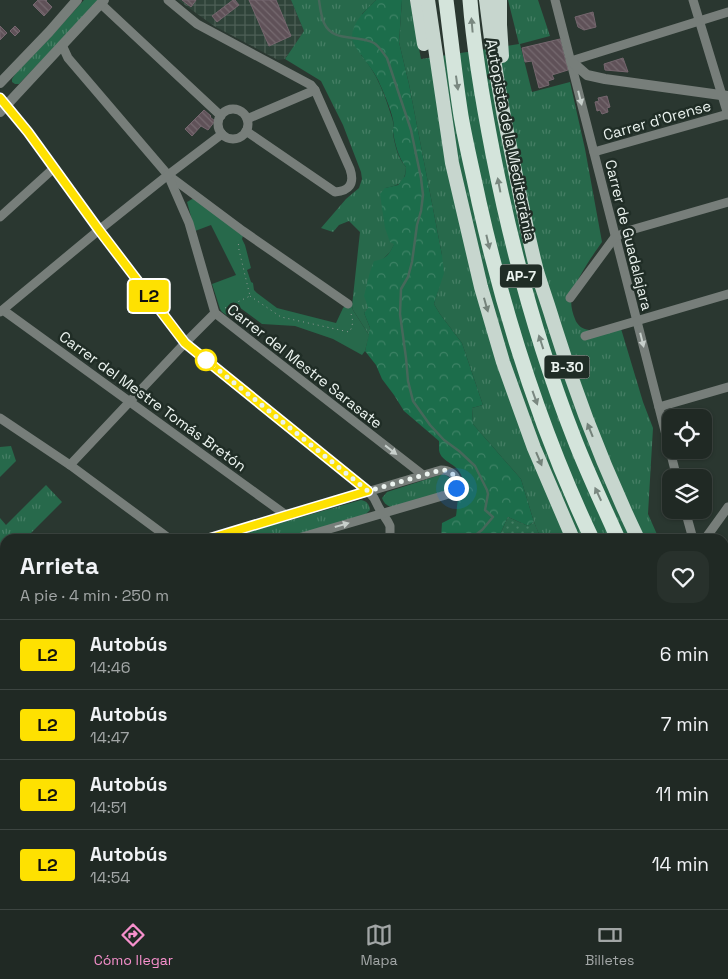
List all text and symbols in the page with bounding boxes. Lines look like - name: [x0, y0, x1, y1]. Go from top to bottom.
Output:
- one-way arrow: [468, 17, 476, 33]
- street label: Autopista de la Mediterrània: [482, 37, 540, 243]
- one-way arrow: [453, 75, 461, 91]
- one-way arrow: [576, 91, 584, 106]
- street label: Carrer d'Orense: [601, 96, 713, 144]
- street label: Carrer de Guadalajara: [601, 158, 657, 313]
- one-way arrow: [495, 177, 503, 193]
- one-way arrow: [484, 235, 492, 250]
- road number: AP-7: [500, 264, 542, 288]
- line badge: L2: [126, 280, 172, 312]
- text: L2: [139, 284, 159, 307]
- one-way arrow: [483, 298, 491, 313]
- street label: Carrer del Mestre Sarasate: [224, 300, 386, 433]
- street label: Carrer del Mestre Tomás Bretón: [56, 327, 250, 475]
- one-way arrow: [638, 333, 646, 348]
- one-way arrow: [536, 335, 544, 350]
- unlabelled marker: [195, 349, 217, 371]
- road number: B-30: [544, 356, 590, 378]
- one-way arrow: [531, 391, 539, 406]
- map controls: [662, 409, 712, 519]
- button: locate: [662, 409, 712, 459]
- one-way arrow: [586, 423, 594, 437]
- one-way arrow: [384, 445, 397, 456]
- one-way arrow: [535, 452, 543, 466]
- button: layers: [662, 469, 712, 519]
- your location: [444, 476, 469, 501]
- one-way arrow: [593, 487, 602, 502]
- one-way arrow: [334, 521, 349, 529]
- text: Arrieta: [20, 550, 99, 581]
- button: heart: [657, 551, 709, 603]
- text: A pie · 4 min · 250 m: [20, 585, 169, 606]
- text: Autobús: [90, 632, 167, 657]
- text: 6 min: [660, 642, 709, 667]
- text: L2: [37, 643, 58, 666]
- text: 14:46: [90, 657, 131, 678]
- text: Autobús: [90, 702, 167, 727]
- text: 7 min: [661, 712, 709, 737]
- text: L2: [37, 713, 58, 736]
- text: 14:47: [90, 727, 129, 748]
- text: Autobús: [90, 772, 167, 797]
- text: 11 min: [656, 782, 709, 807]
- text: L2: [37, 783, 58, 806]
- text: 14:51: [90, 797, 127, 818]
- text: Autobús: [90, 842, 167, 867]
- text: 14 min: [652, 852, 709, 877]
- text: L2: [37, 853, 58, 876]
- text: 14:54: [90, 867, 130, 888]
- tab: Cómo llegar: [94, 921, 173, 969]
- tab: Mapa: [360, 921, 398, 969]
- tab: Billetes: [585, 921, 634, 969]

